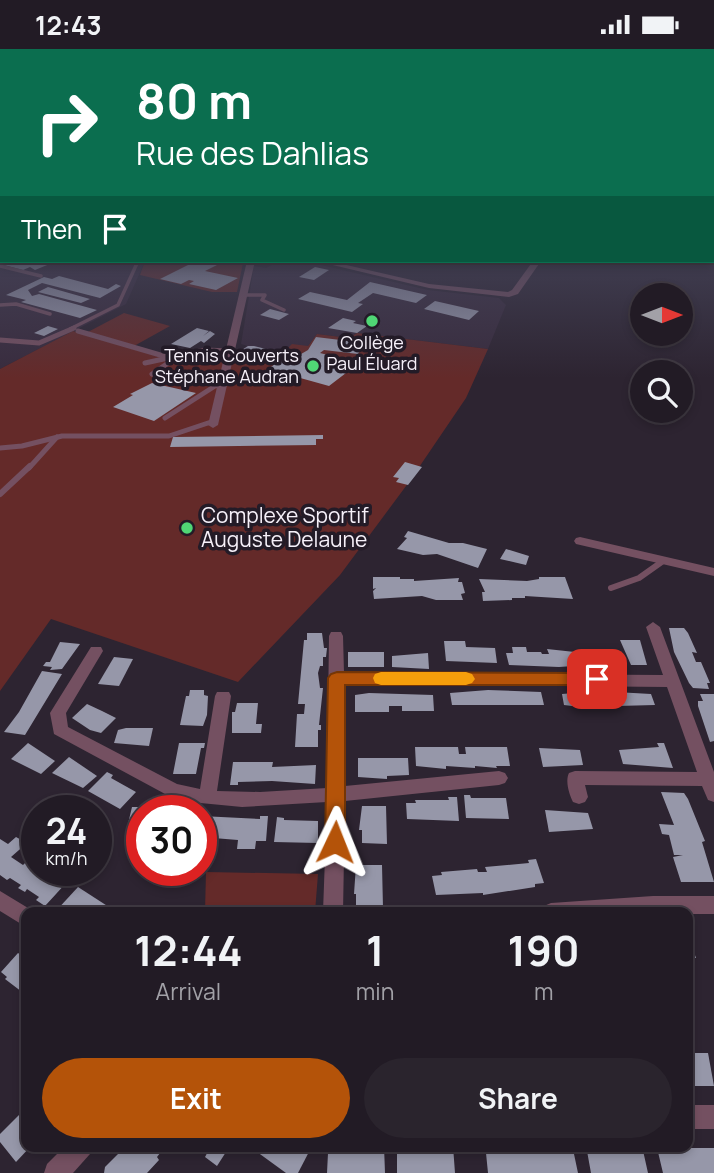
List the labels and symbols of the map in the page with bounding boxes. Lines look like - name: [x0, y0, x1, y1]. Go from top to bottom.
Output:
- north arrow: [630, 283, 693, 347]
- marker: Collège Paul Éluard: [364, 313, 380, 329]
- place label: Collège Paul Éluard: [326, 330, 418, 375]
- place label: Tennis Couverts Stéphane Audran: [155, 343, 299, 388]
- marker: Tennis Couverts Stéphane Audran: [305, 358, 321, 374]
- place label: Complexe Sportif Auguste Delaune: [201, 501, 369, 553]
- marker: Complexe Sportif Auguste Delaune: [179, 520, 195, 536]
- pin: [567, 649, 627, 709]
- speed limit sign: 30: [126, 795, 217, 886]
- position arrow: [298, 805, 372, 879]

